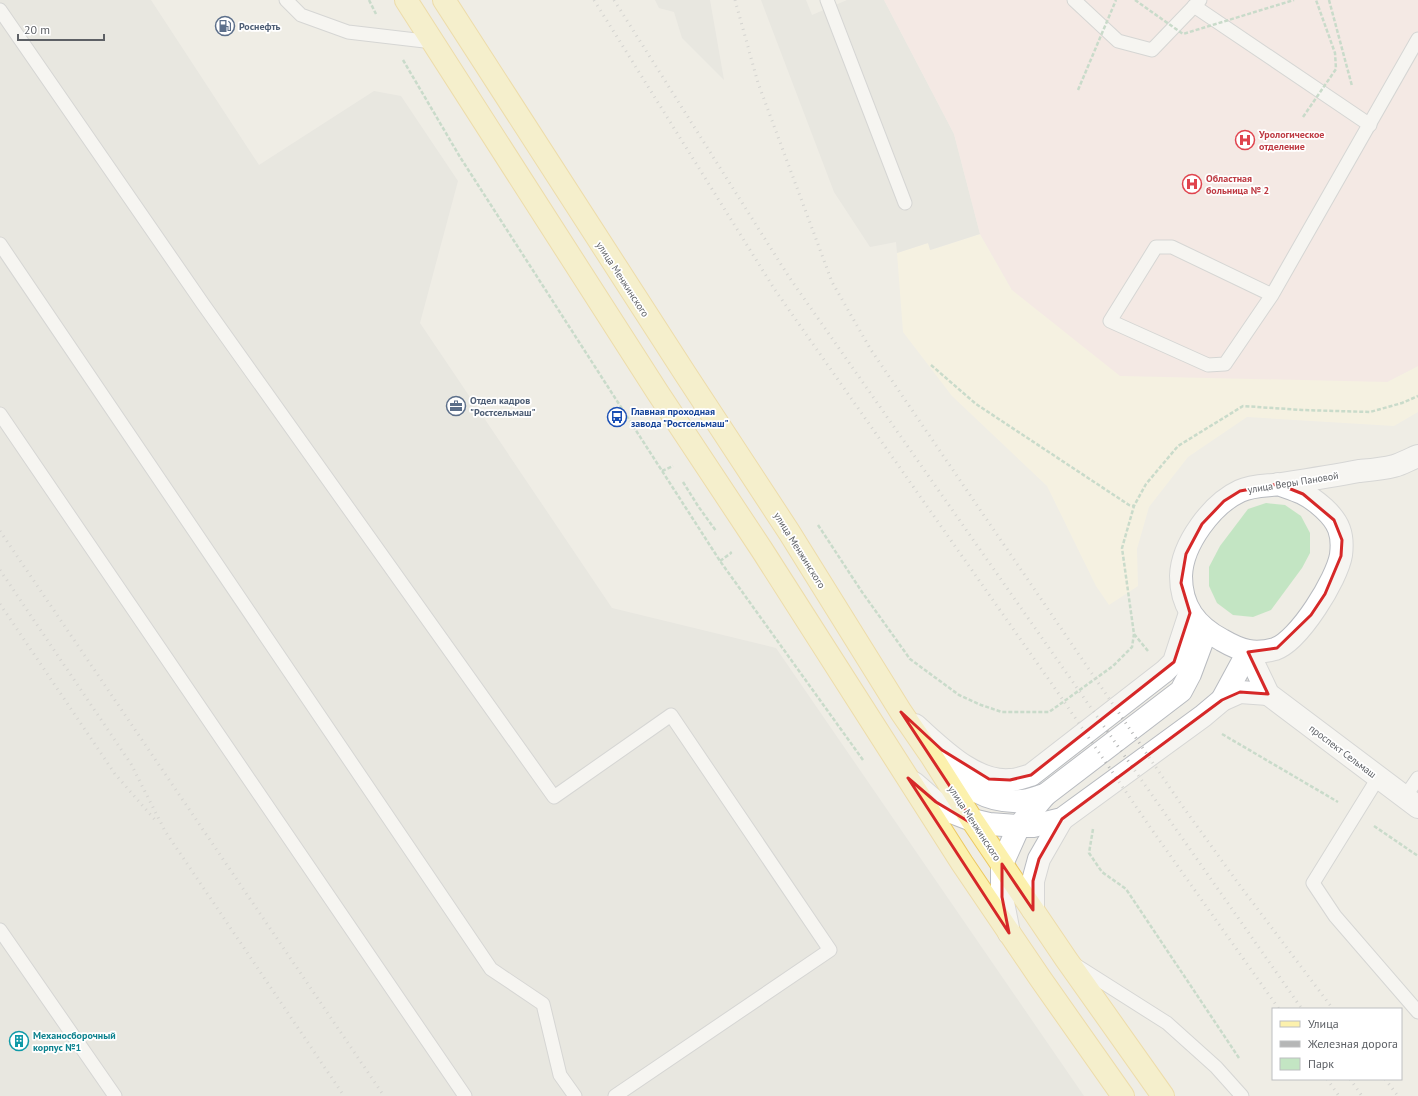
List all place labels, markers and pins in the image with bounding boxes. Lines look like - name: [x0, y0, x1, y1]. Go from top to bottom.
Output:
- fuel station icon: Роснефть: [214, 15, 236, 37]
- place label: Роснефть: [239, 20, 281, 33]
- place label: Урологическое отделение: [1258, 128, 1324, 153]
- hospital icon: Урологическое отделение: [1234, 129, 1256, 151]
- place label: Областная больница № 2: [1206, 172, 1269, 197]
- hospital icon: Областная больница № 2: [1181, 173, 1203, 195]
- place label: Отдел кадров "Ростсельмаш": [470, 394, 536, 419]
- office icon: Отдел кадров "Ростсельмаш": [445, 395, 467, 417]
- place label: Главная проходная завода "Ростсельмаш": [631, 405, 729, 430]
- bus stop icon: Главная проходная завода "Ростсельмаш": [606, 406, 628, 428]
- place label: Механосборочный корпус №1: [33, 1029, 116, 1054]
- building icon: Механосборочный корпус №1: [8, 1030, 30, 1052]

